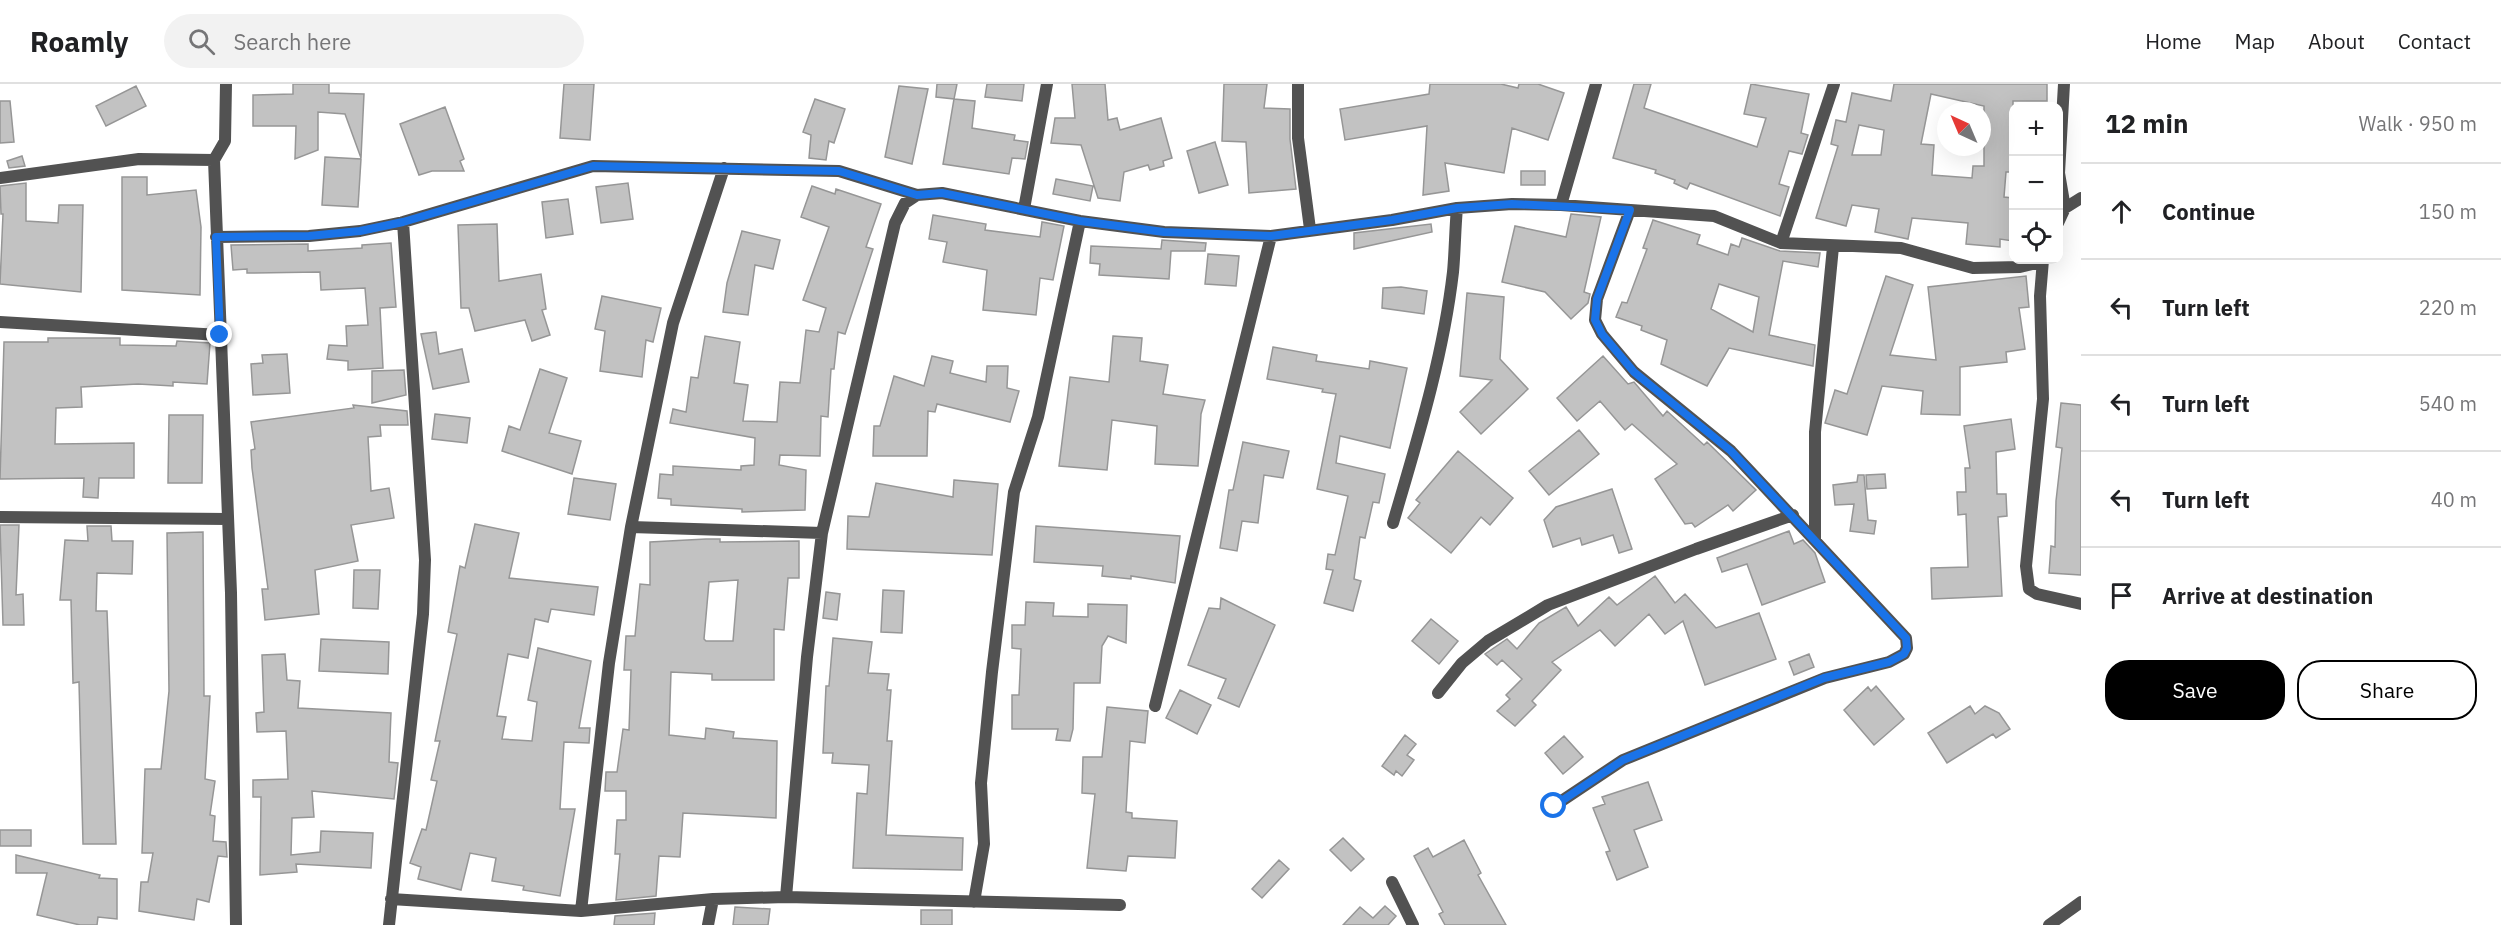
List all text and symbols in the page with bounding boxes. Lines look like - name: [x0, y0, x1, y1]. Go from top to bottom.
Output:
- search box: [164, 14, 584, 68]
- text: Roamly: [30, 23, 128, 60]
- icon: search: [185, 25, 218, 58]
- text: Search here: [233, 27, 351, 56]
- text: Home: [2145, 27, 2202, 55]
- text: Map: [2235, 27, 2275, 55]
- text: About: [2308, 27, 2365, 55]
- text: Contact: [2398, 27, 2471, 55]
- north arrow: [1937, 102, 1991, 156]
- map controls: [2009, 102, 2063, 264]
- button: +: [2009, 102, 2063, 156]
- text: 12 min: [2105, 106, 2189, 140]
- text: Walk · 950 m: [2359, 110, 2477, 137]
- button: −: [2009, 156, 2063, 210]
- icon: ahead: [2105, 195, 2138, 228]
- text: Continue: [2162, 197, 2255, 226]
- text: 150 m: [2419, 198, 2477, 225]
- button: locate: [2009, 210, 2063, 264]
- icon: left: [2105, 291, 2138, 324]
- text: Turn left: [2162, 293, 2250, 322]
- text: 220 m: [2419, 294, 2477, 321]
- route end: [206, 321, 232, 347]
- icon: left: [2105, 387, 2138, 420]
- text: Turn left: [2162, 389, 2250, 418]
- text: 540 m: [2419, 390, 2477, 417]
- icon: left: [2105, 483, 2138, 516]
- text: Turn left: [2162, 485, 2250, 514]
- text: 40 m: [2431, 486, 2477, 513]
- icon: arrive: [2105, 579, 2138, 612]
- text: Arrive at destination: [2162, 581, 2373, 610]
- button: Save: [2105, 660, 2285, 720]
- button: Share: [2297, 660, 2477, 720]
- route start: [1540, 792, 1566, 818]

